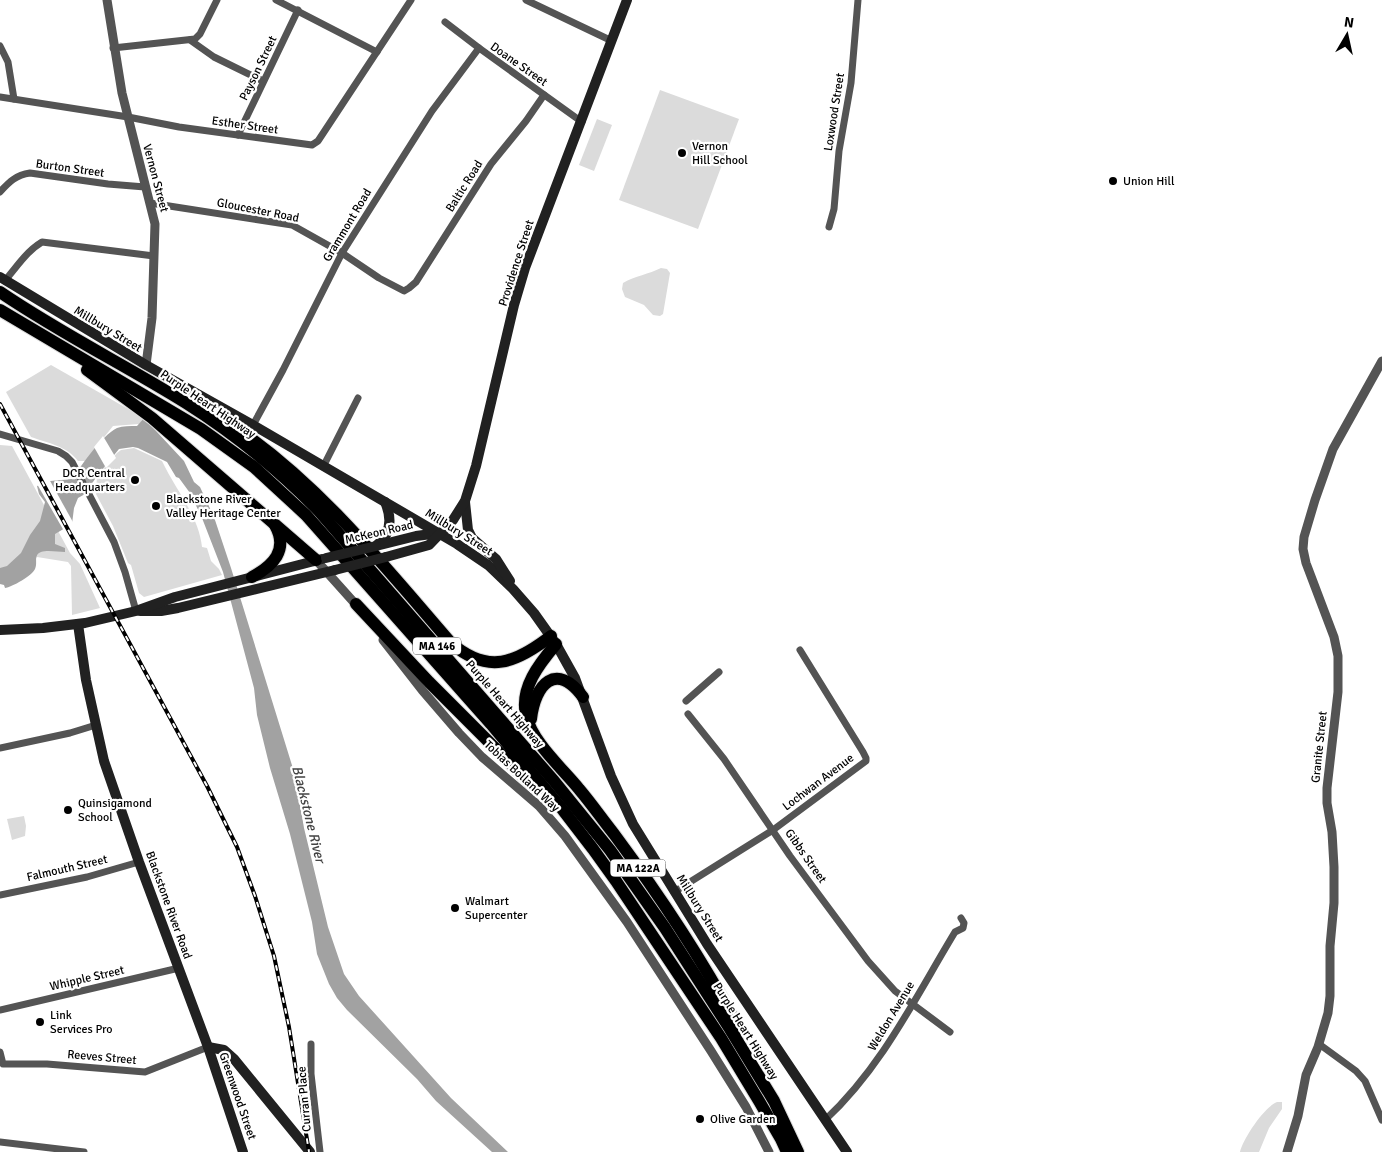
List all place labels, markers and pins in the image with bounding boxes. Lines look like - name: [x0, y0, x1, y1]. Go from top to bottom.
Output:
- place label: Vernon Hill School: [692, 139, 748, 168]
- marker: Vernon Hill School: [676, 147, 688, 159]
- place label: Union Hill: [1123, 174, 1175, 189]
- marker: Union Hill: [1107, 175, 1119, 187]
- place label: DCR Central Headquarters: [55, 466, 125, 495]
- marker: DCR Central Headquarters: [129, 474, 141, 486]
- place label: Blackstone River Valley Heritage Center: [166, 492, 281, 521]
- marker: Blackstone River Valley Heritage Center: [150, 500, 162, 512]
- place label: Quinsigamond School: [78, 796, 152, 825]
- marker: Quinsigamond School: [62, 804, 74, 816]
- place label: Walmart Supercenter: [465, 894, 528, 923]
- marker: Walmart Supercenter: [449, 902, 461, 914]
- place label: Link Services Pro: [50, 1008, 113, 1037]
- marker: Link Services Pro: [34, 1016, 46, 1028]
- place label: Olive Garden: [710, 1112, 775, 1127]
- marker: Olive Garden: [694, 1113, 706, 1125]

